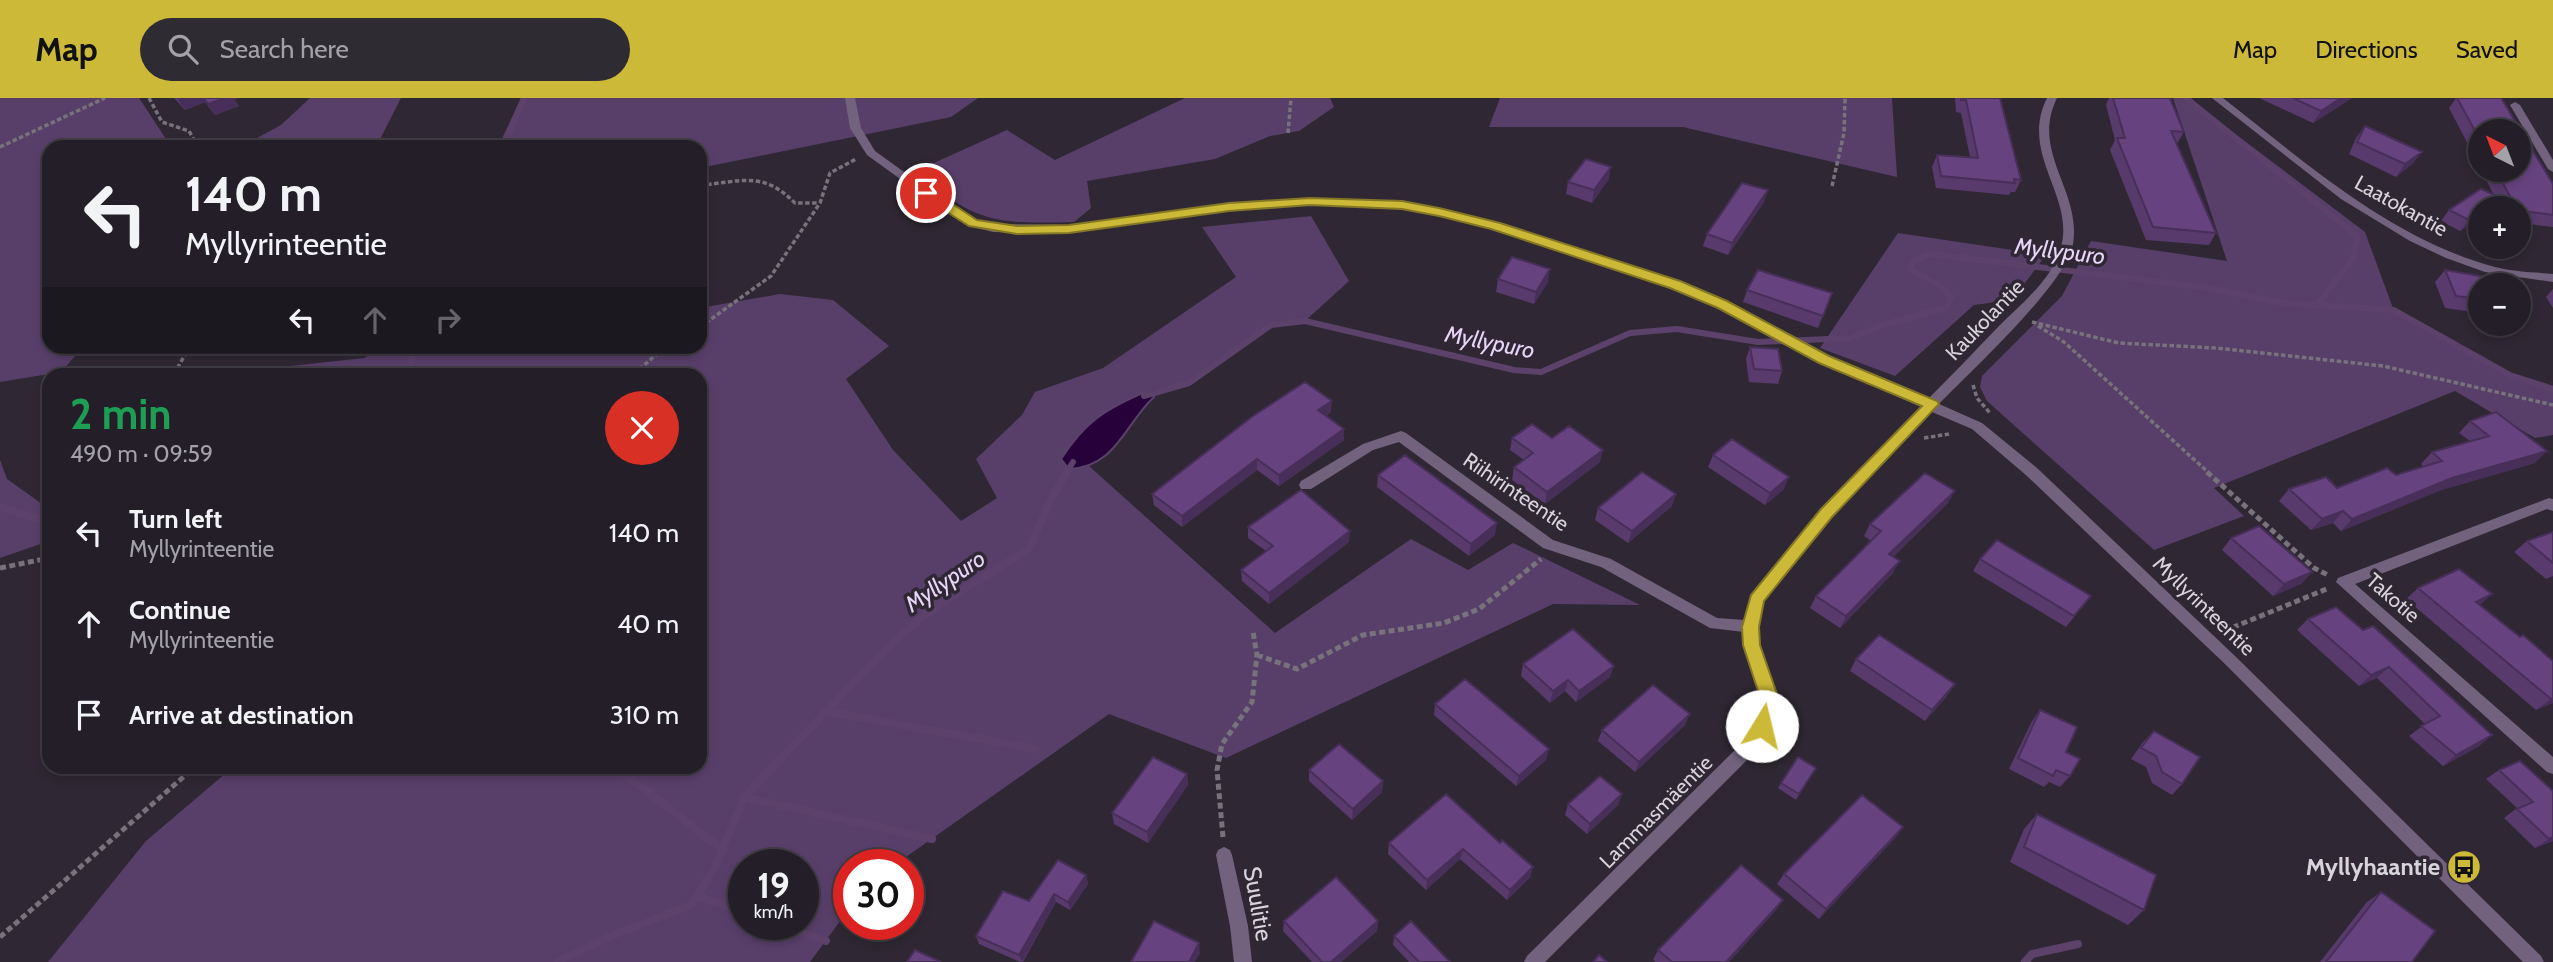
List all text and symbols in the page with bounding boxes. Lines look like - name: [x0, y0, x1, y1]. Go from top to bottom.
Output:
- search box: [140, 18, 630, 81]
- text: Map: [35, 29, 98, 69]
- icon: search: [164, 30, 202, 68]
- text: Search here: [220, 33, 349, 65]
- text: Map: [2233, 35, 2277, 64]
- text: Directions: [2315, 35, 2418, 64]
- text: Saved: [2456, 35, 2518, 64]
- north arrow: [2468, 119, 2530, 182]
- map controls: [2468, 119, 2531, 336]
- pin: [896, 163, 956, 223]
- text: 140 m: [185, 164, 322, 223]
- icon: left: [70, 168, 161, 259]
- street label: Laatokantie: [2350, 170, 2452, 241]
- icon: arrive: [907, 174, 945, 212]
- button: +: [2468, 196, 2531, 259]
- text: Myllyrinteentie: [185, 224, 387, 263]
- water label: Myllypuro: [2012, 231, 2107, 270]
- button: −: [2468, 273, 2531, 336]
- street label: Kaukolantie: [1940, 274, 2029, 365]
- icon: left: [283, 301, 321, 339]
- icon: ahead: [356, 301, 394, 339]
- icon: right: [429, 301, 467, 339]
- water label: Myllypuro: [1442, 319, 1537, 364]
- text: 2 min: [70, 388, 171, 440]
- button: close: [605, 391, 679, 465]
- text: 490 m · 09:59: [70, 440, 213, 468]
- street label: Riihirinteentie: [1459, 447, 1574, 536]
- text: Turn left: [129, 503, 222, 535]
- icon: left: [70, 514, 108, 552]
- text: 140 m: [609, 517, 679, 549]
- text: Myllyrinteentie: [129, 535, 274, 563]
- water label: Myllypuro: [899, 544, 990, 619]
- street label: Myllyrinteentie: [2148, 551, 2261, 661]
- street label: Takotie: [2361, 568, 2425, 628]
- text: Continue: [129, 594, 231, 626]
- icon: ahead: [70, 605, 108, 643]
- text: 40 m: [617, 608, 679, 640]
- text: Myllyrinteentie: [129, 626, 274, 654]
- position arrow: [1725, 689, 1799, 763]
- icon: arrive: [70, 696, 108, 734]
- text: Arrive at destination: [129, 699, 354, 731]
- text: 310 m: [610, 699, 679, 731]
- street label: Lammasmäentie: [1594, 750, 1717, 873]
- bus stop icon: Myllyhaantie: [2445, 848, 2483, 886]
- speed limit sign: 30: [833, 849, 924, 940]
- place label: Myllyhaantie: [2306, 852, 2440, 881]
- text: 19: [757, 864, 790, 907]
- street label: Suulitie: [1238, 864, 1279, 943]
- text: km/h: [754, 901, 793, 923]

